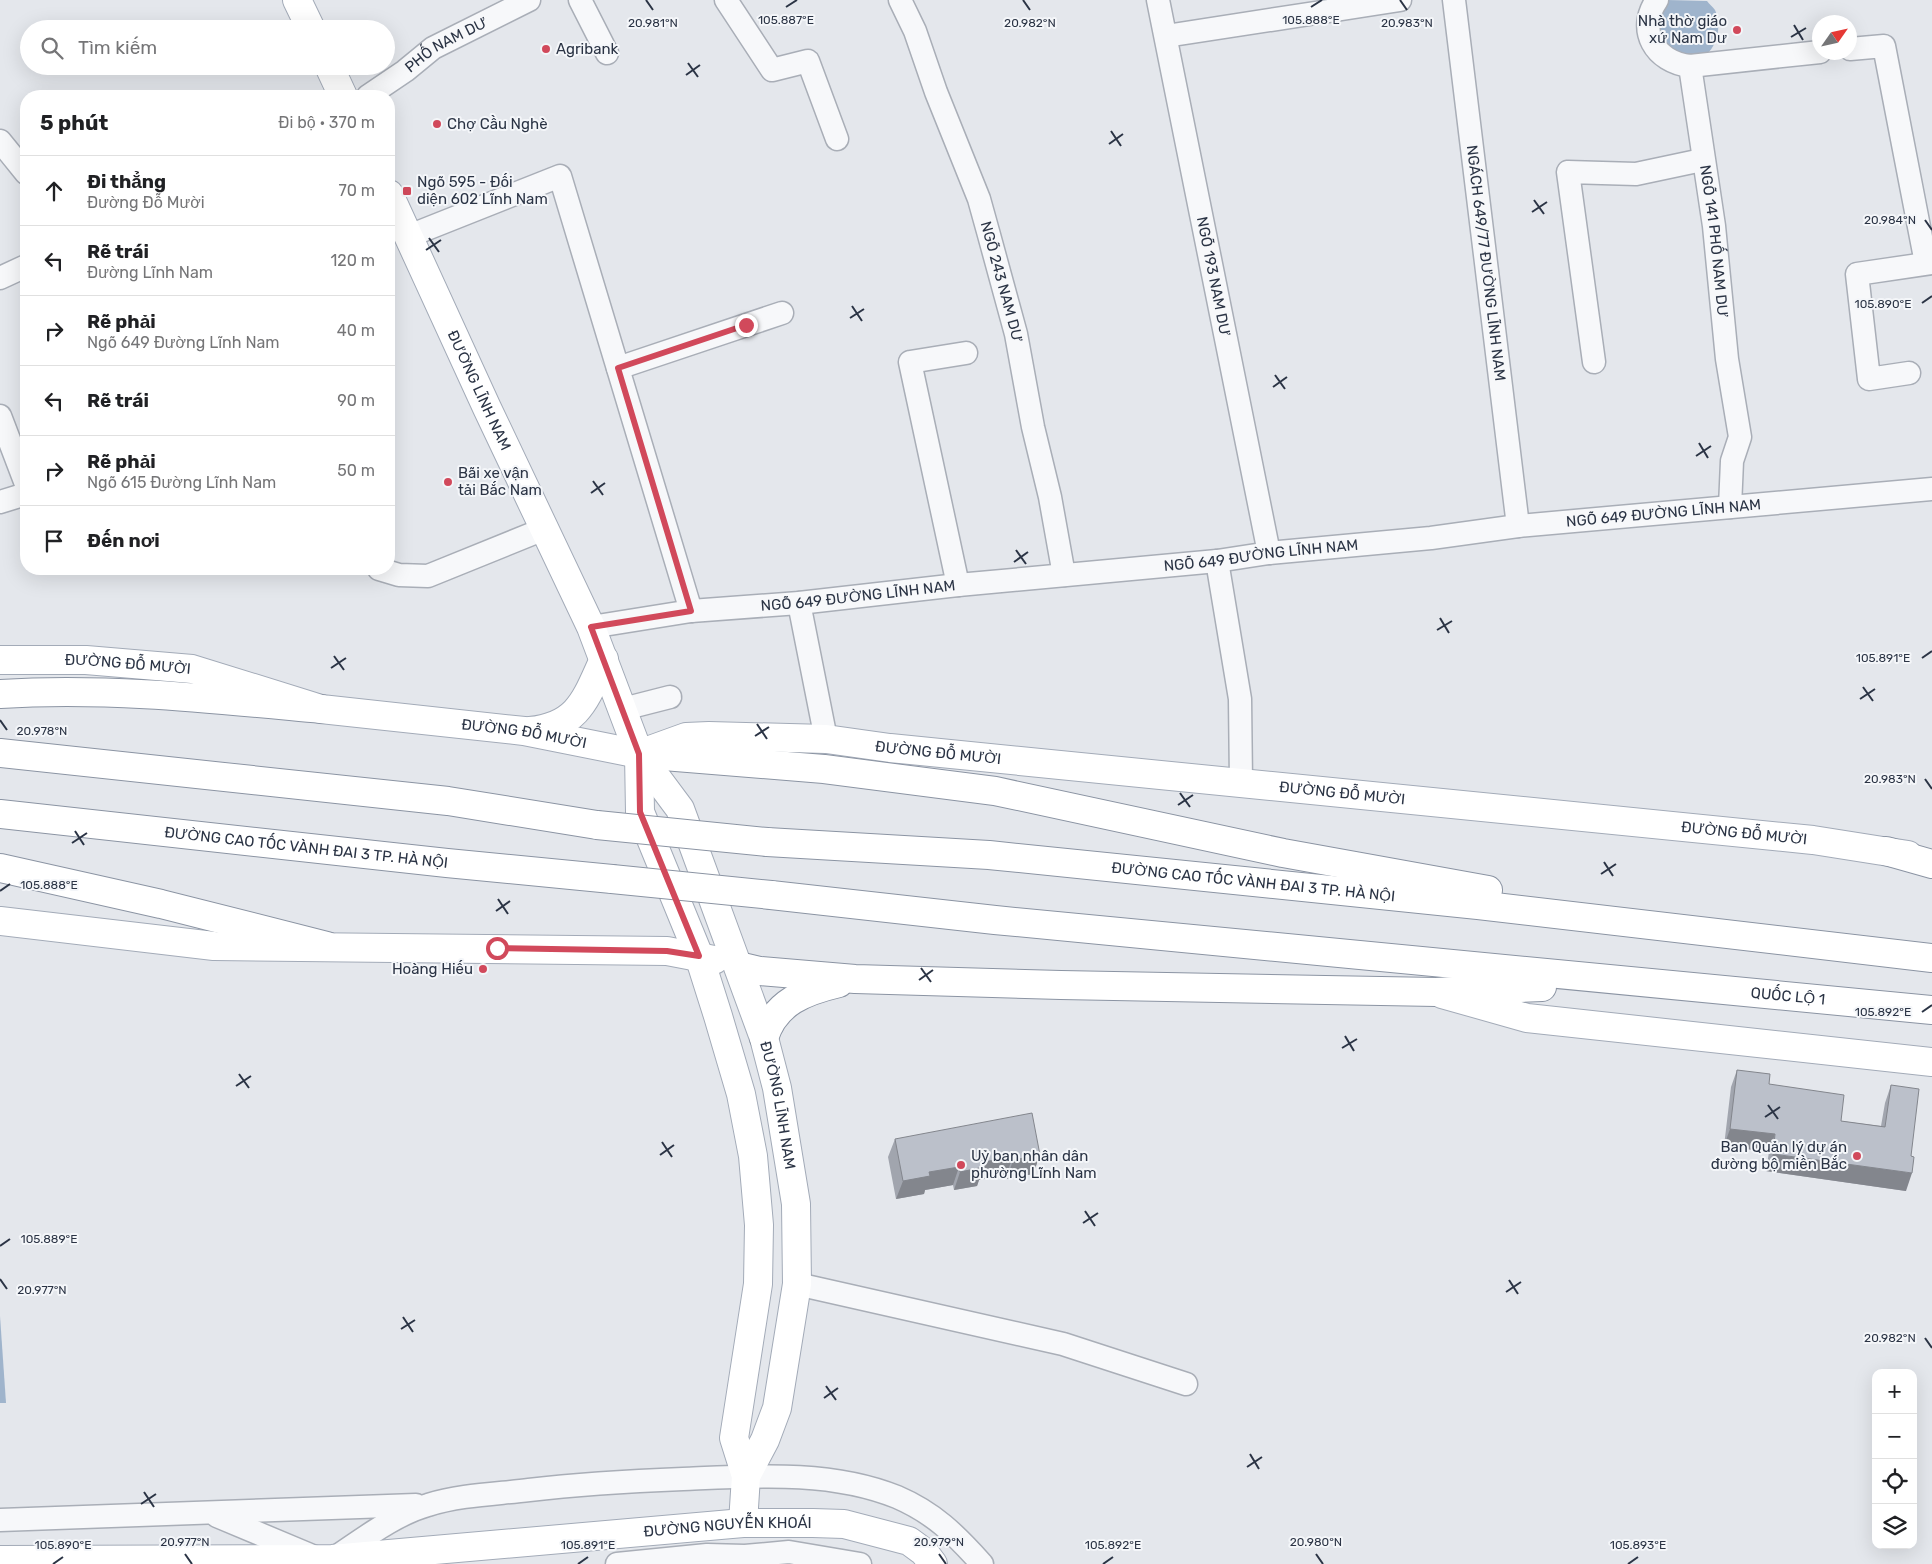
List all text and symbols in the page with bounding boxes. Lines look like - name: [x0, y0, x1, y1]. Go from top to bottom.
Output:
- place label: Nhà thờ giáo xứ Nam Dư: [1638, 12, 1727, 47]
- street label: PHỐ NAM DƯ: [401, 13, 491, 76]
- text: 105.887°E: [758, 13, 814, 27]
- text: 105.888°E: [1282, 13, 1340, 27]
- north arrow: [1812, 15, 1857, 60]
- text: 20.981°N: [628, 16, 678, 30]
- text: 20.982°N: [1004, 16, 1056, 30]
- text: 20.983°N: [1381, 16, 1433, 30]
- search box: [20, 20, 395, 75]
- marker: Nhà thờ giáo xứ Nam Dư: [1731, 24, 1743, 36]
- icon: search: [38, 34, 66, 62]
- text: Tìm kiếm: [78, 36, 157, 59]
- place label: Agribank: [556, 40, 619, 58]
- marker: Agribank: [540, 43, 552, 55]
- text: 5 phút: [40, 110, 108, 135]
- text: Đi bộ · 370 m: [278, 113, 375, 132]
- place label: Chợ Cầu Nghè: [447, 115, 548, 133]
- marker: Chợ Cầu Nghè: [431, 118, 443, 130]
- street label: NGÁCH 649/77 ĐƯỜNG LĨNH NAM: [1463, 144, 1509, 382]
- street label: NGÕ 141 PHỐ NAM DƯ: [1696, 164, 1732, 319]
- text: Đi thẳng: [87, 170, 166, 193]
- place label: Ngõ 595 - Đối diện 602 Lĩnh Nam: [417, 173, 548, 208]
- icon: ahead: [40, 177, 68, 205]
- text: 70 m: [338, 181, 375, 200]
- marker: Ngõ 595 - Đối diện 602 Lĩnh Nam: [401, 185, 413, 197]
- text: Đường Đỗ Mười: [87, 193, 205, 212]
- text: 20.984°N: [1864, 213, 1916, 227]
- street label: NGÕ 193 NAM DƯ: [1193, 215, 1234, 338]
- street label: NGÕ 243 NAM DƯ: [977, 219, 1026, 344]
- text: Rẽ trái: [87, 240, 149, 263]
- icon: left: [40, 247, 68, 275]
- text: 120 m: [330, 251, 375, 270]
- text: Đường Lĩnh Nam: [87, 263, 213, 282]
- text: 105.890°E: [1855, 297, 1911, 311]
- text: Rẽ phải: [87, 310, 156, 333]
- route end: [735, 314, 758, 337]
- icon: right: [40, 317, 68, 345]
- text: 40 m: [337, 321, 375, 340]
- street label: ĐƯỜNG LĨNH NAM: [444, 327, 515, 453]
- text: Ngõ 649 Đường Lĩnh Nam: [87, 333, 280, 352]
- icon: left: [40, 387, 68, 415]
- text: Rẽ trái: [87, 389, 149, 412]
- text: 90 m: [337, 391, 375, 410]
- text: Rẽ phải: [87, 450, 156, 473]
- icon: right: [40, 457, 68, 485]
- text: 50 m: [337, 461, 375, 480]
- place label: Bãi xe vận tải Bắc Nam: [458, 464, 542, 499]
- text: Ngõ 615 Đường Lĩnh Nam: [87, 473, 276, 492]
- marker: Bãi xe vận tải Bắc Nam: [442, 476, 454, 488]
- street label: NGÕ 649 ĐƯỜNG LĨNH NAM: [1565, 495, 1762, 531]
- icon: arrive: [40, 527, 68, 555]
- text: Đến nơi: [87, 529, 160, 552]
- street label: NGÕ 649 ĐƯỜNG LĨNH NAM: [1163, 536, 1359, 575]
- street label: NGÕ 649 ĐƯỜNG LĨNH NAM: [760, 576, 956, 615]
- street label: ĐƯỜNG ĐỖ MƯỜI: [65, 651, 192, 678]
- text: 105.891°E: [1856, 651, 1910, 665]
- street label: ĐƯỜNG ĐỖ MƯỜI: [460, 715, 588, 752]
- text: 20.978°N: [17, 724, 67, 738]
- street label: ĐƯỜNG ĐỖ MƯỜI: [874, 737, 1002, 768]
- text: 20.983°N: [1864, 772, 1916, 786]
- street label: ĐƯỜNG ĐỖ MƯỜI: [1278, 778, 1406, 808]
- street label: ĐƯỜNG ĐỖ MƯỜI: [1680, 818, 1808, 848]
- street label: ĐƯỜNG CAO TỐC VÀNH ĐAI 3 TP. HÀ NỘI: [163, 823, 449, 872]
- street label: ĐƯỜNG CAO TỐC VÀNH ĐAI 3 TP. HÀ NỘI: [1111, 859, 1396, 905]
- text: 105.888°E: [20, 878, 78, 892]
- route start: [486, 937, 509, 960]
- place label: Hoàng Hiếu: [392, 960, 473, 978]
- marker: Hoàng Hiếu: [477, 963, 489, 975]
- street label: QUỐC LỘ 1: [1750, 984, 1826, 1009]
- text: 105.892°E: [1855, 1005, 1911, 1019]
- street label: ĐƯỜNG LĨNH NAM: [756, 1039, 799, 1171]
- place label: Ban Quản lý dự án đường bộ miền Bắc: [1711, 1138, 1847, 1173]
- place label: Uỷ ban nhân dân phường Lĩnh Nam: [971, 1147, 1097, 1182]
- marker: Ban Quản lý dự án đường bộ miền Bắc: [1851, 1150, 1863, 1162]
- marker: Uỷ ban nhân dân phường Lĩnh Nam: [955, 1159, 967, 1171]
- text: 105.889°E: [21, 1232, 78, 1246]
- text: 20.977°N: [17, 1283, 67, 1297]
- text: 20.982°N: [1864, 1331, 1916, 1345]
- map controls: [1872, 1369, 1917, 1549]
- button: +: [1872, 1369, 1917, 1414]
- button: −: [1872, 1414, 1917, 1459]
- button: locate: [1872, 1459, 1917, 1504]
- button: layers: [1872, 1504, 1917, 1549]
- street label: ĐƯỜNG NGUYỄN KHOÁI: [643, 1512, 812, 1541]
- text: 20.977°N: [160, 1535, 210, 1549]
- text: 20.979°N: [914, 1535, 964, 1549]
- text: 20.980°N: [1290, 1535, 1342, 1549]
- text: 105.890°E: [35, 1538, 91, 1552]
- text: 105.891°E: [561, 1538, 615, 1552]
- text: 105.892°E: [1085, 1538, 1141, 1552]
- text: 105.893°E: [1610, 1538, 1666, 1552]

